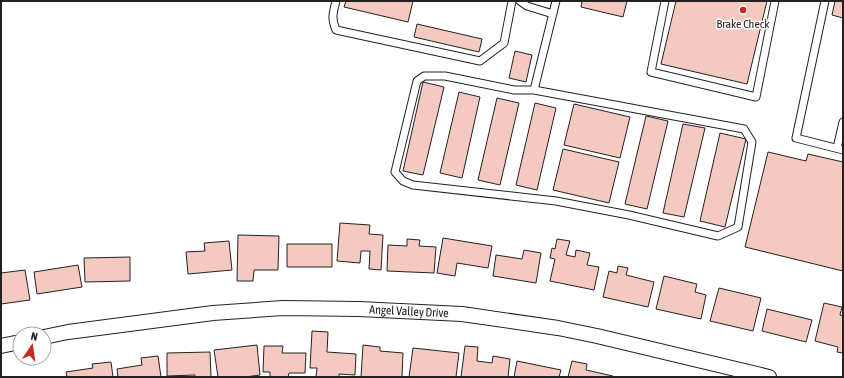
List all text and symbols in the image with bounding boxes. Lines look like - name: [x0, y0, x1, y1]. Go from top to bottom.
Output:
- marker: Brake Check: [738, 5, 748, 15]
- place label: Brake Check: [716, 17, 770, 31]
- street label: Angel Valley Drive: [369, 303, 449, 320]
- north arrow: [12, 326, 52, 366]
- text: N: [30, 330, 39, 343]

